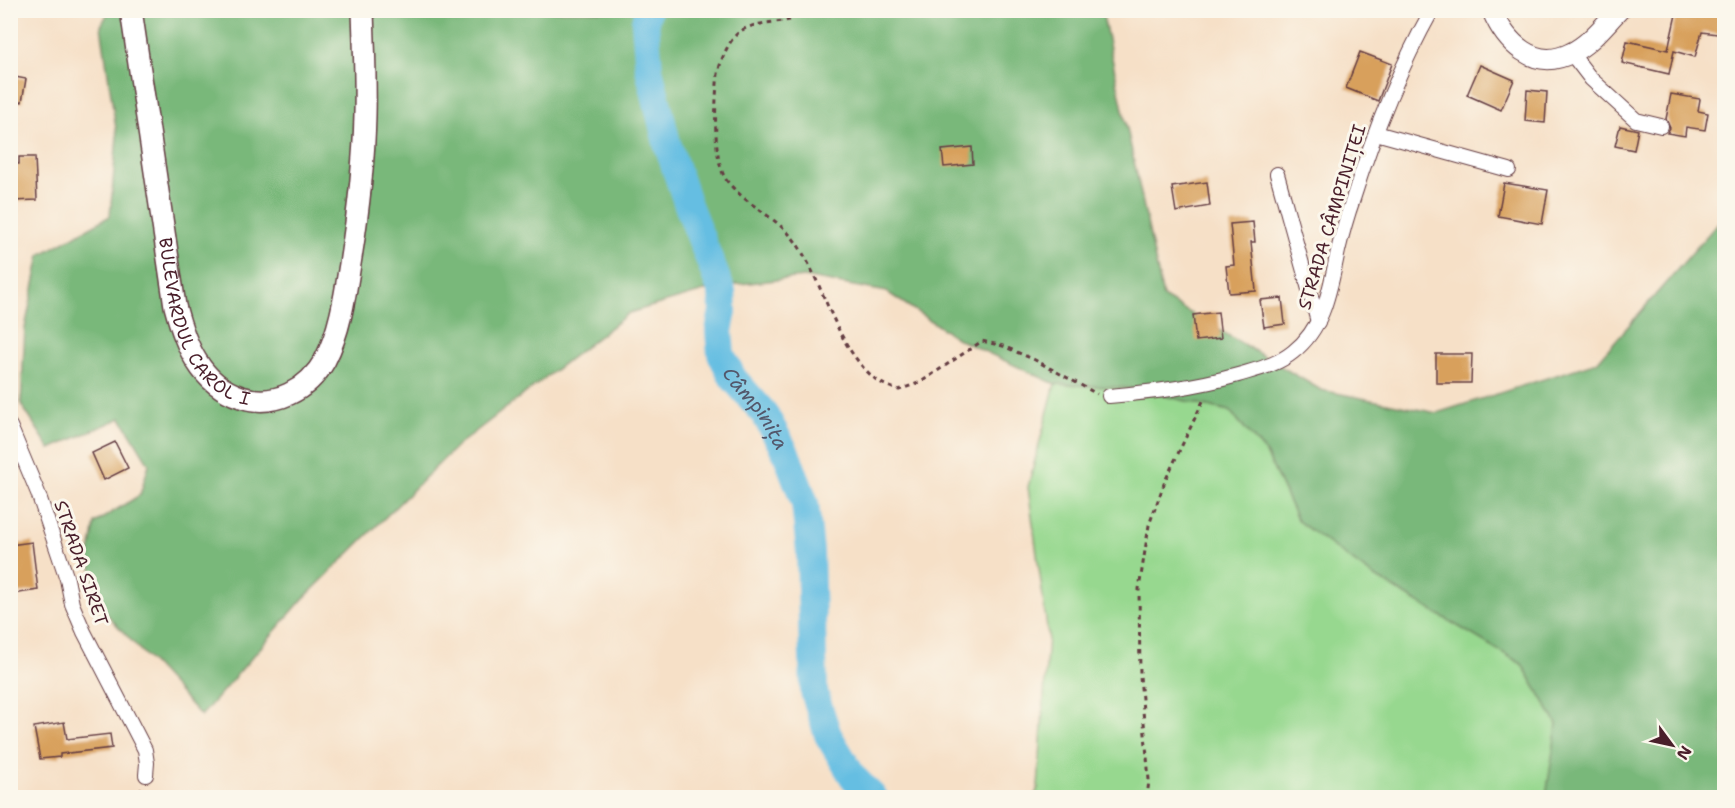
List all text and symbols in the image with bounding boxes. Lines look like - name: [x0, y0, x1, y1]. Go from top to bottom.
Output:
- street label: STRADA CÂMPINIȚEI: [1292, 121, 1372, 313]
- street label: BULEVARDUL CAROL I: [153, 236, 253, 411]
- water label: Câmpinița: [717, 363, 795, 454]
- street label: STRADA SIRET: [48, 497, 114, 629]
- north arrow: [1642, 715, 1702, 775]
- text: N: [1672, 742, 1696, 764]

